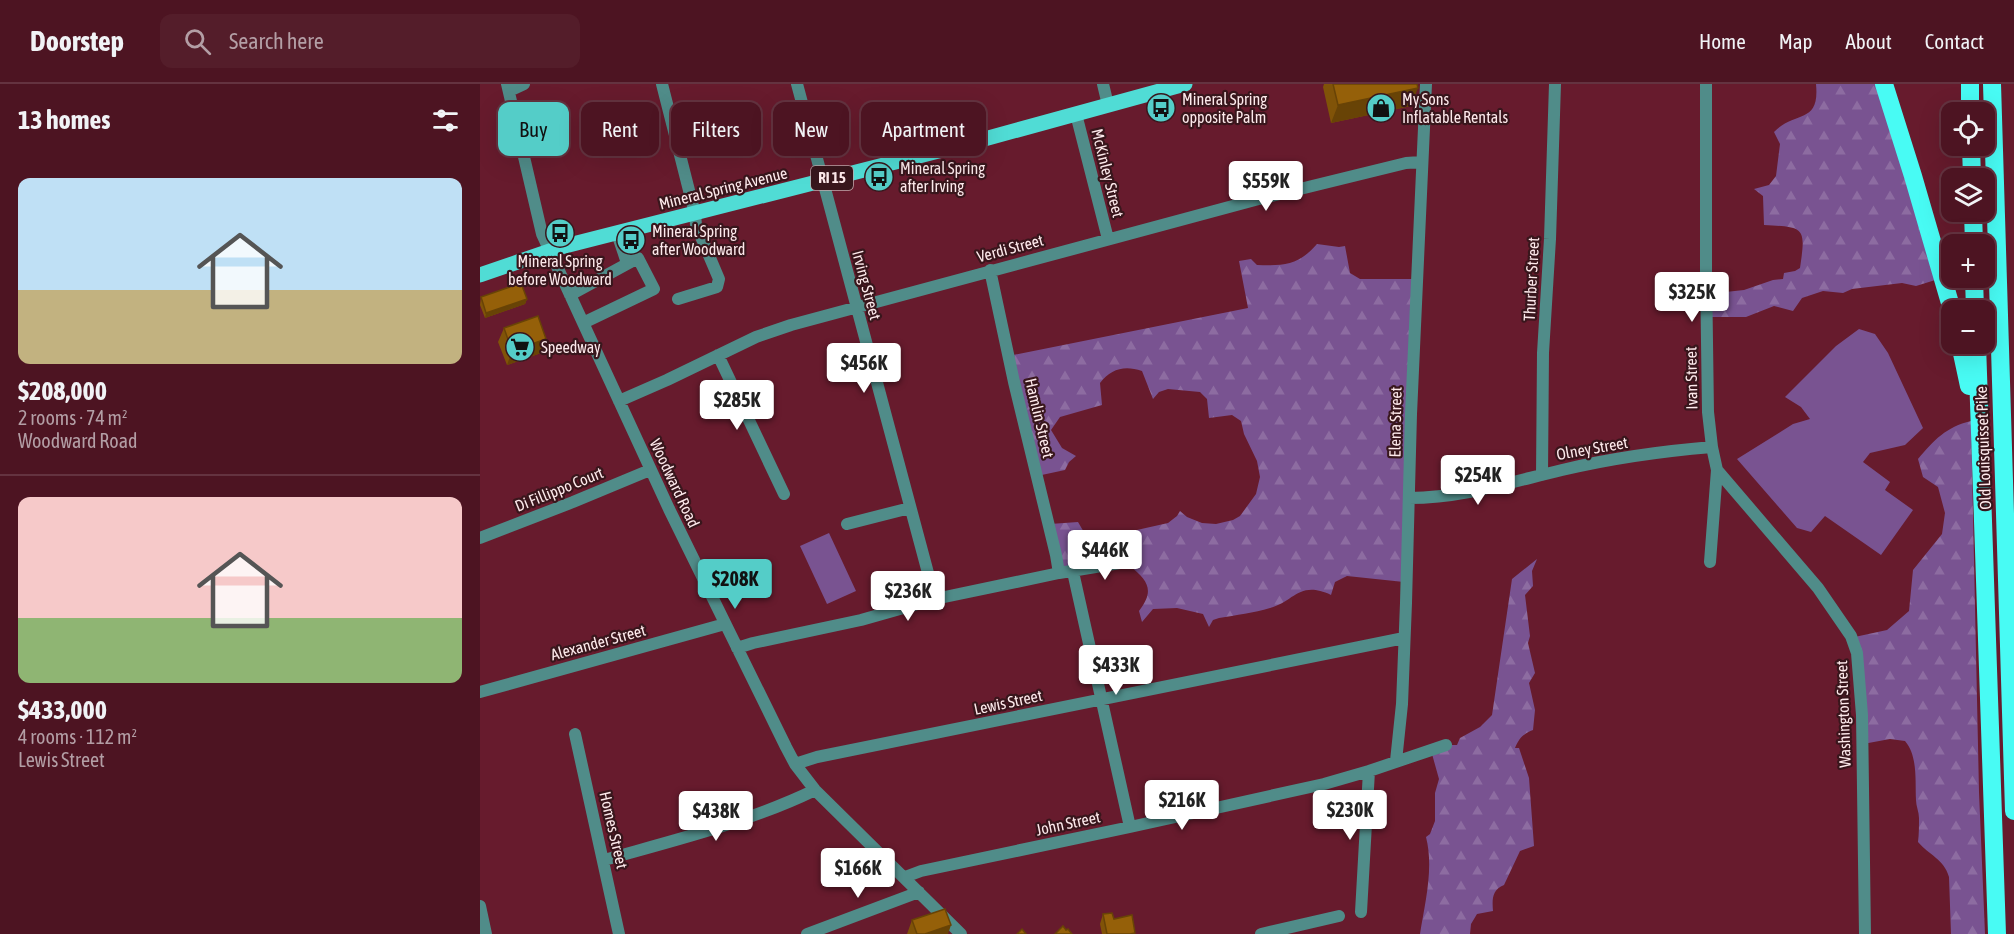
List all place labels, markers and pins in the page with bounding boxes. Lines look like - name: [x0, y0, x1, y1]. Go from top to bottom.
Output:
- place label: Mineral Spring opposite Palm: [1182, 90, 1267, 127]
- place label: My Sons Inflatable Rentals: [1402, 90, 1508, 126]
- bus stop icon: Mineral Spring opposite Palm: [1145, 92, 1177, 124]
- shop icon: My Sons Inflatable Rentals: [1365, 92, 1397, 124]
- place label: Mineral Spring after Irving: [900, 159, 985, 196]
- bus stop icon: Mineral Spring after Irving: [863, 161, 895, 193]
- pin: $559K: [1224, 161, 1308, 212]
- bus stop icon: Mineral Spring before Woodward: [544, 217, 576, 249]
- place label: Mineral Spring after Woodward: [652, 222, 745, 258]
- bus stop icon: Mineral Spring after Woodward: [615, 224, 647, 256]
- place label: Mineral Spring before Woodward: [508, 252, 612, 288]
- pin: $325K: [1650, 272, 1734, 323]
- supermarket icon: Speedway: [504, 331, 536, 363]
- place label: Speedway: [541, 338, 601, 357]
- pin: $456K: [822, 343, 906, 394]
- pin: $285K: [695, 380, 779, 431]
- pin: $254K: [1436, 455, 1520, 506]
- pin: $446K: [1063, 530, 1147, 581]
- pin: $208K: [693, 559, 777, 610]
- pin: $236K: [866, 571, 950, 622]
- pin: $433K: [1074, 645, 1158, 696]
- pin: $216K: [1140, 780, 1224, 831]
- pin: $230K: [1308, 790, 1392, 841]
- pin: $438K: [674, 791, 758, 842]
- pin: $166K: [816, 848, 900, 899]

